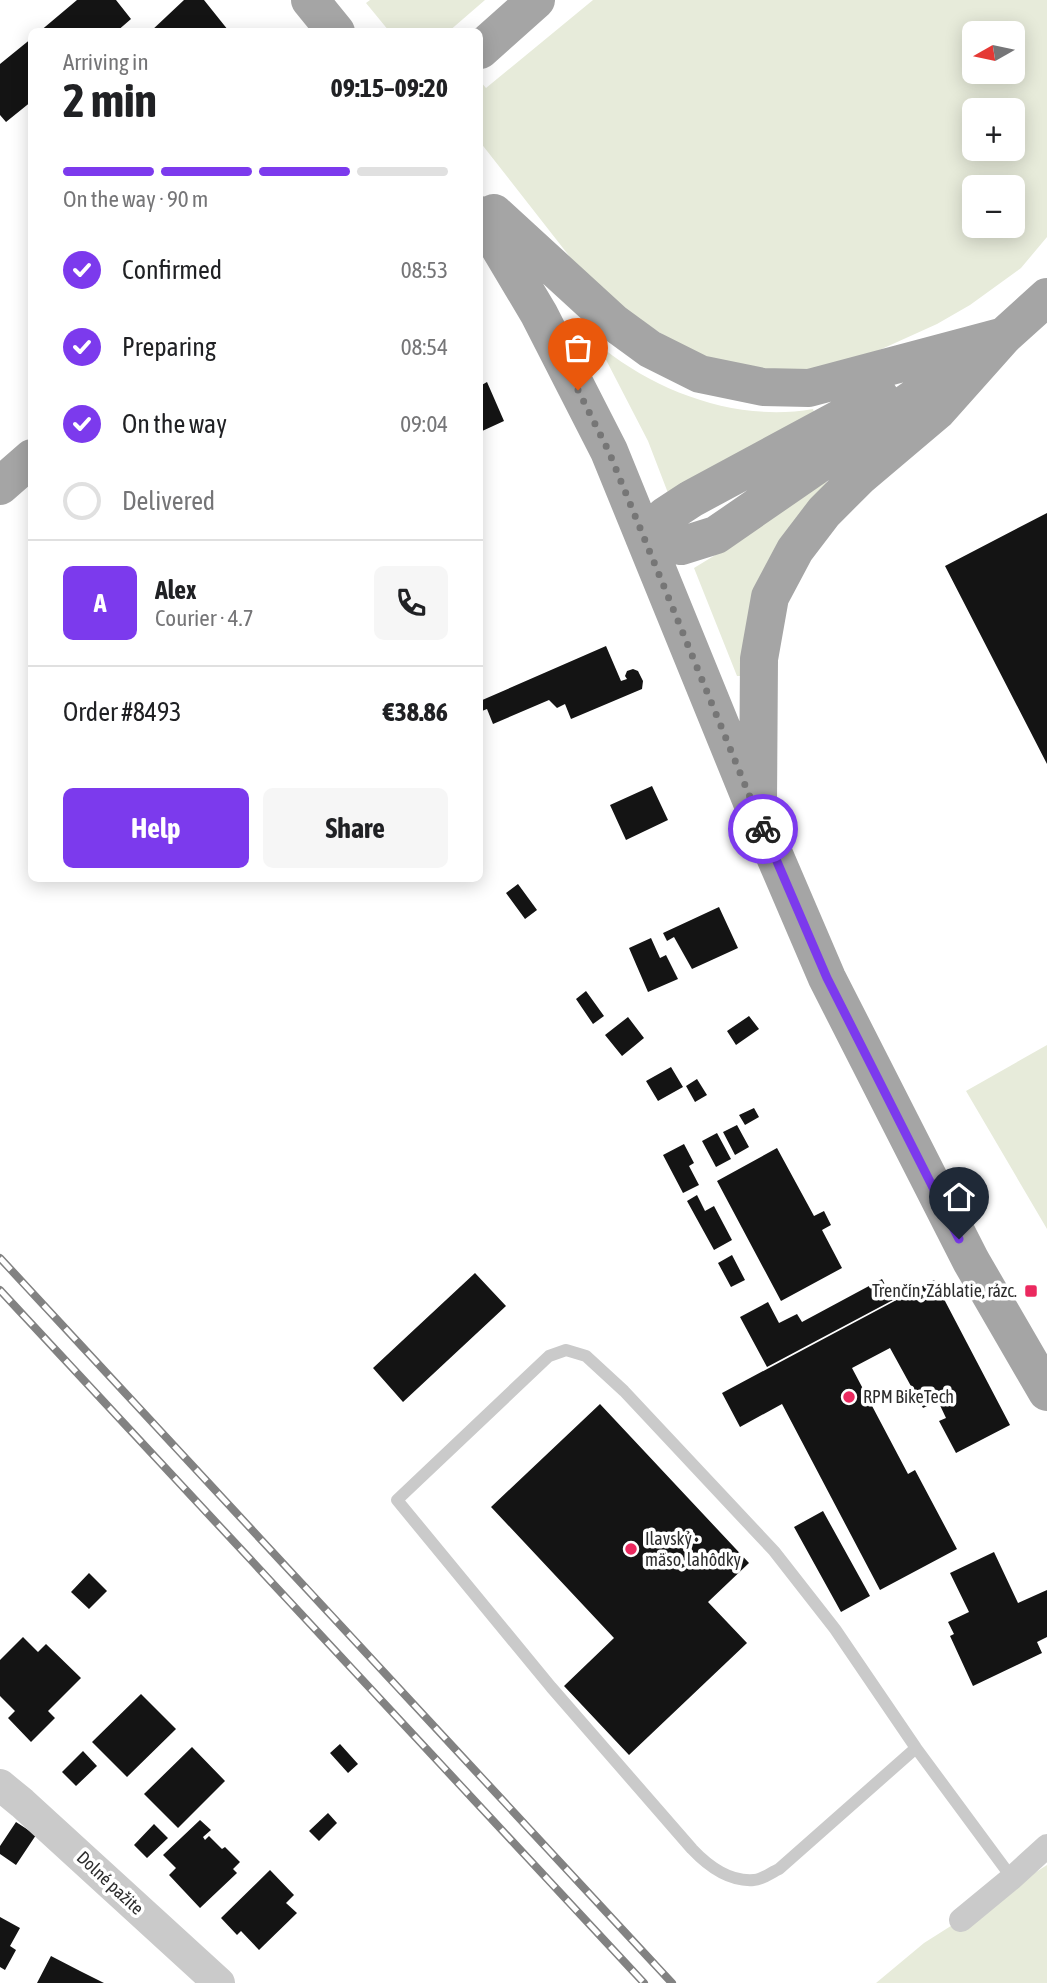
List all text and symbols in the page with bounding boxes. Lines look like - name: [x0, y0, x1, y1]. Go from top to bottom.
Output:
- north arrow: [962, 21, 1026, 84]
- map controls: [962, 21, 1025, 238]
- text: Arriving in: [63, 49, 149, 75]
- text: 09:15–09:20: [331, 73, 448, 103]
- text: 2 min: [63, 74, 157, 127]
- button: +: [962, 98, 1025, 161]
- button: −: [962, 175, 1025, 238]
- text: On the way · 90 m: [63, 186, 208, 212]
- icon: check: [63, 251, 101, 289]
- text: Confirmed: [122, 255, 222, 285]
- text: 08:53: [401, 257, 448, 283]
- pin: [548, 318, 608, 390]
- icon: check: [63, 328, 101, 366]
- icon: bag: [559, 329, 597, 367]
- text: Preparing: [122, 332, 216, 362]
- text: 08:54: [401, 334, 448, 360]
- icon: check: [63, 405, 101, 443]
- text: On the way: [122, 409, 227, 439]
- text: 09:04: [400, 411, 448, 437]
- text: Delivered: [122, 486, 215, 516]
- button: phone: [374, 566, 448, 640]
- text: Alex: [155, 575, 196, 605]
- text: A: [94, 588, 106, 618]
- text: Courier · 4.7: [155, 605, 254, 631]
- text: Order #8493: [63, 697, 182, 727]
- text: €38.86: [383, 697, 448, 727]
- button: Help: [63, 788, 249, 868]
- button: Share: [263, 788, 448, 868]
- courier: [728, 794, 798, 864]
- icon: bike: [744, 810, 782, 848]
- pin: [929, 1167, 989, 1239]
- icon: home: [940, 1178, 978, 1216]
- place label: Trenčín, Záblatie, rázc.: [872, 1280, 1017, 1301]
- marker: Trenčín, Záblatie, rázc.: [1023, 1283, 1039, 1299]
- place label: RPM BikeTech: [863, 1386, 954, 1407]
- marker: RPM BikeTech: [841, 1389, 857, 1405]
- place label: Ilavský - mäso, lahôdky: [645, 1528, 741, 1570]
- marker: Ilavský - mäso, lahôdky: [623, 1541, 639, 1557]
- street label: Dolné pažite: [73, 1847, 148, 1919]

